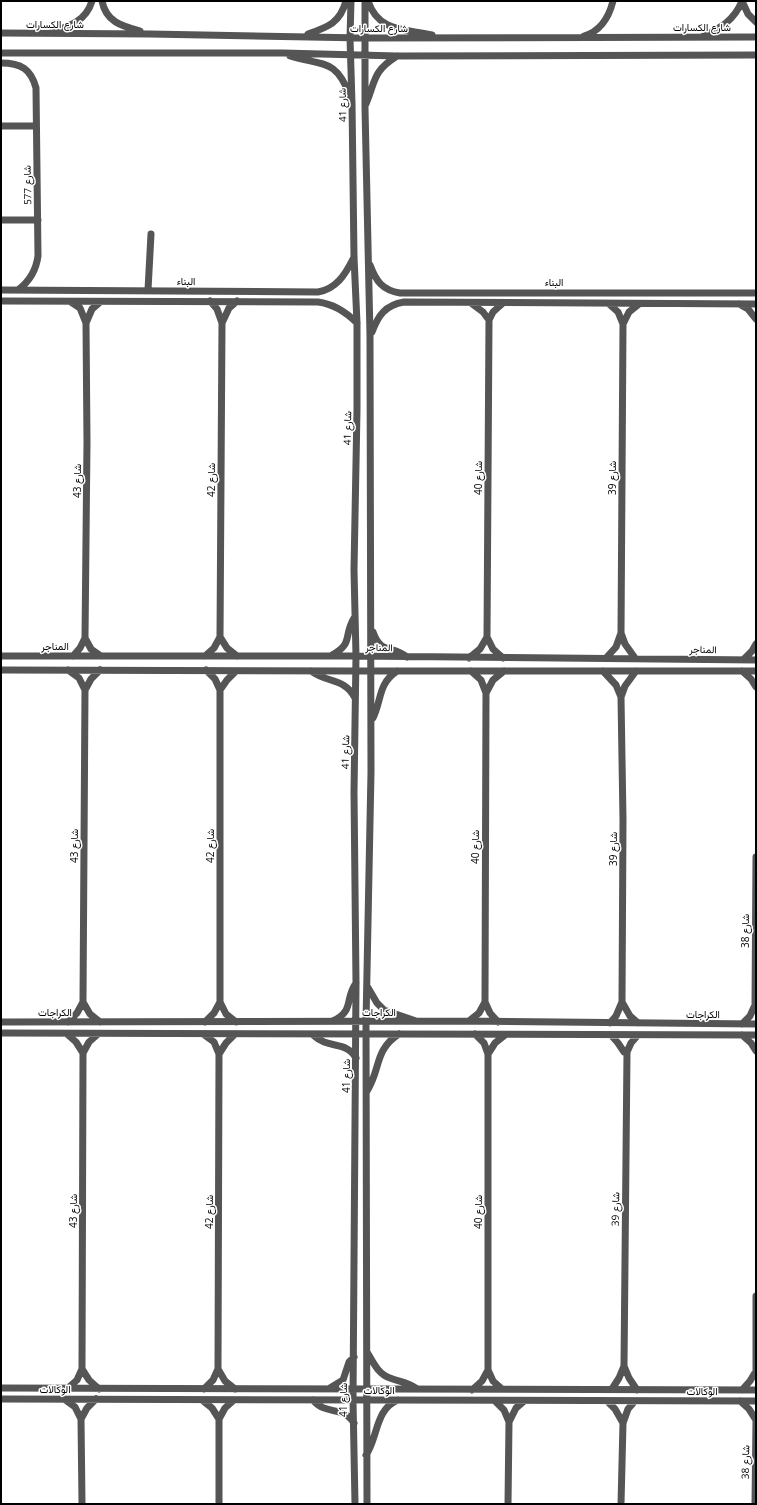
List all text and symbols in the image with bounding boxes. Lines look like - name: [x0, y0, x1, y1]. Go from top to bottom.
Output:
- street label: شارع الكسارات: [26, 17, 84, 31]
- street label: شارع الكسارات: [673, 20, 731, 34]
- street label: شارع الكسارات: [350, 21, 408, 35]
- street label: شارع 41: [335, 88, 349, 122]
- street label: شارع 577: [20, 165, 34, 205]
- street label: البناء: [177, 274, 195, 288]
- street label: البناء: [545, 275, 563, 289]
- street label: شارع 41: [340, 411, 354, 445]
- street label: شارع 40: [471, 461, 485, 495]
- street label: شارع 39: [605, 461, 619, 495]
- street label: شارع 42: [204, 463, 218, 497]
- street label: شارع 43: [70, 464, 84, 498]
- street label: المناجر: [40, 639, 69, 653]
- street label: المناجر: [364, 640, 393, 654]
- street label: المناجر: [688, 642, 717, 656]
- street label: شارع 41: [338, 735, 352, 769]
- street label: شارع 43: [67, 829, 81, 863]
- street label: شارع 42: [203, 829, 217, 863]
- street label: شارع 40: [468, 830, 482, 864]
- street label: شارع 39: [606, 832, 620, 866]
- street label: شارع 38: [738, 914, 752, 948]
- street label: الكراجات: [38, 1005, 72, 1019]
- street label: الكراجات: [362, 1005, 396, 1019]
- street label: الكراجات: [686, 1007, 720, 1021]
- street label: شارع 41: [339, 1059, 353, 1093]
- street label: شارع 39: [608, 1192, 622, 1226]
- street label: شارع 43: [66, 1194, 80, 1228]
- street label: شارع 42: [202, 1195, 216, 1229]
- street label: شارع 40: [471, 1195, 485, 1229]
- street label: الوكالات: [39, 1382, 71, 1396]
- street label: شارع 41: [336, 1383, 350, 1417]
- street label: الوكالات: [363, 1383, 395, 1397]
- street label: الوكالات: [686, 1384, 718, 1398]
- street label: شارع 38: [738, 1445, 752, 1479]

